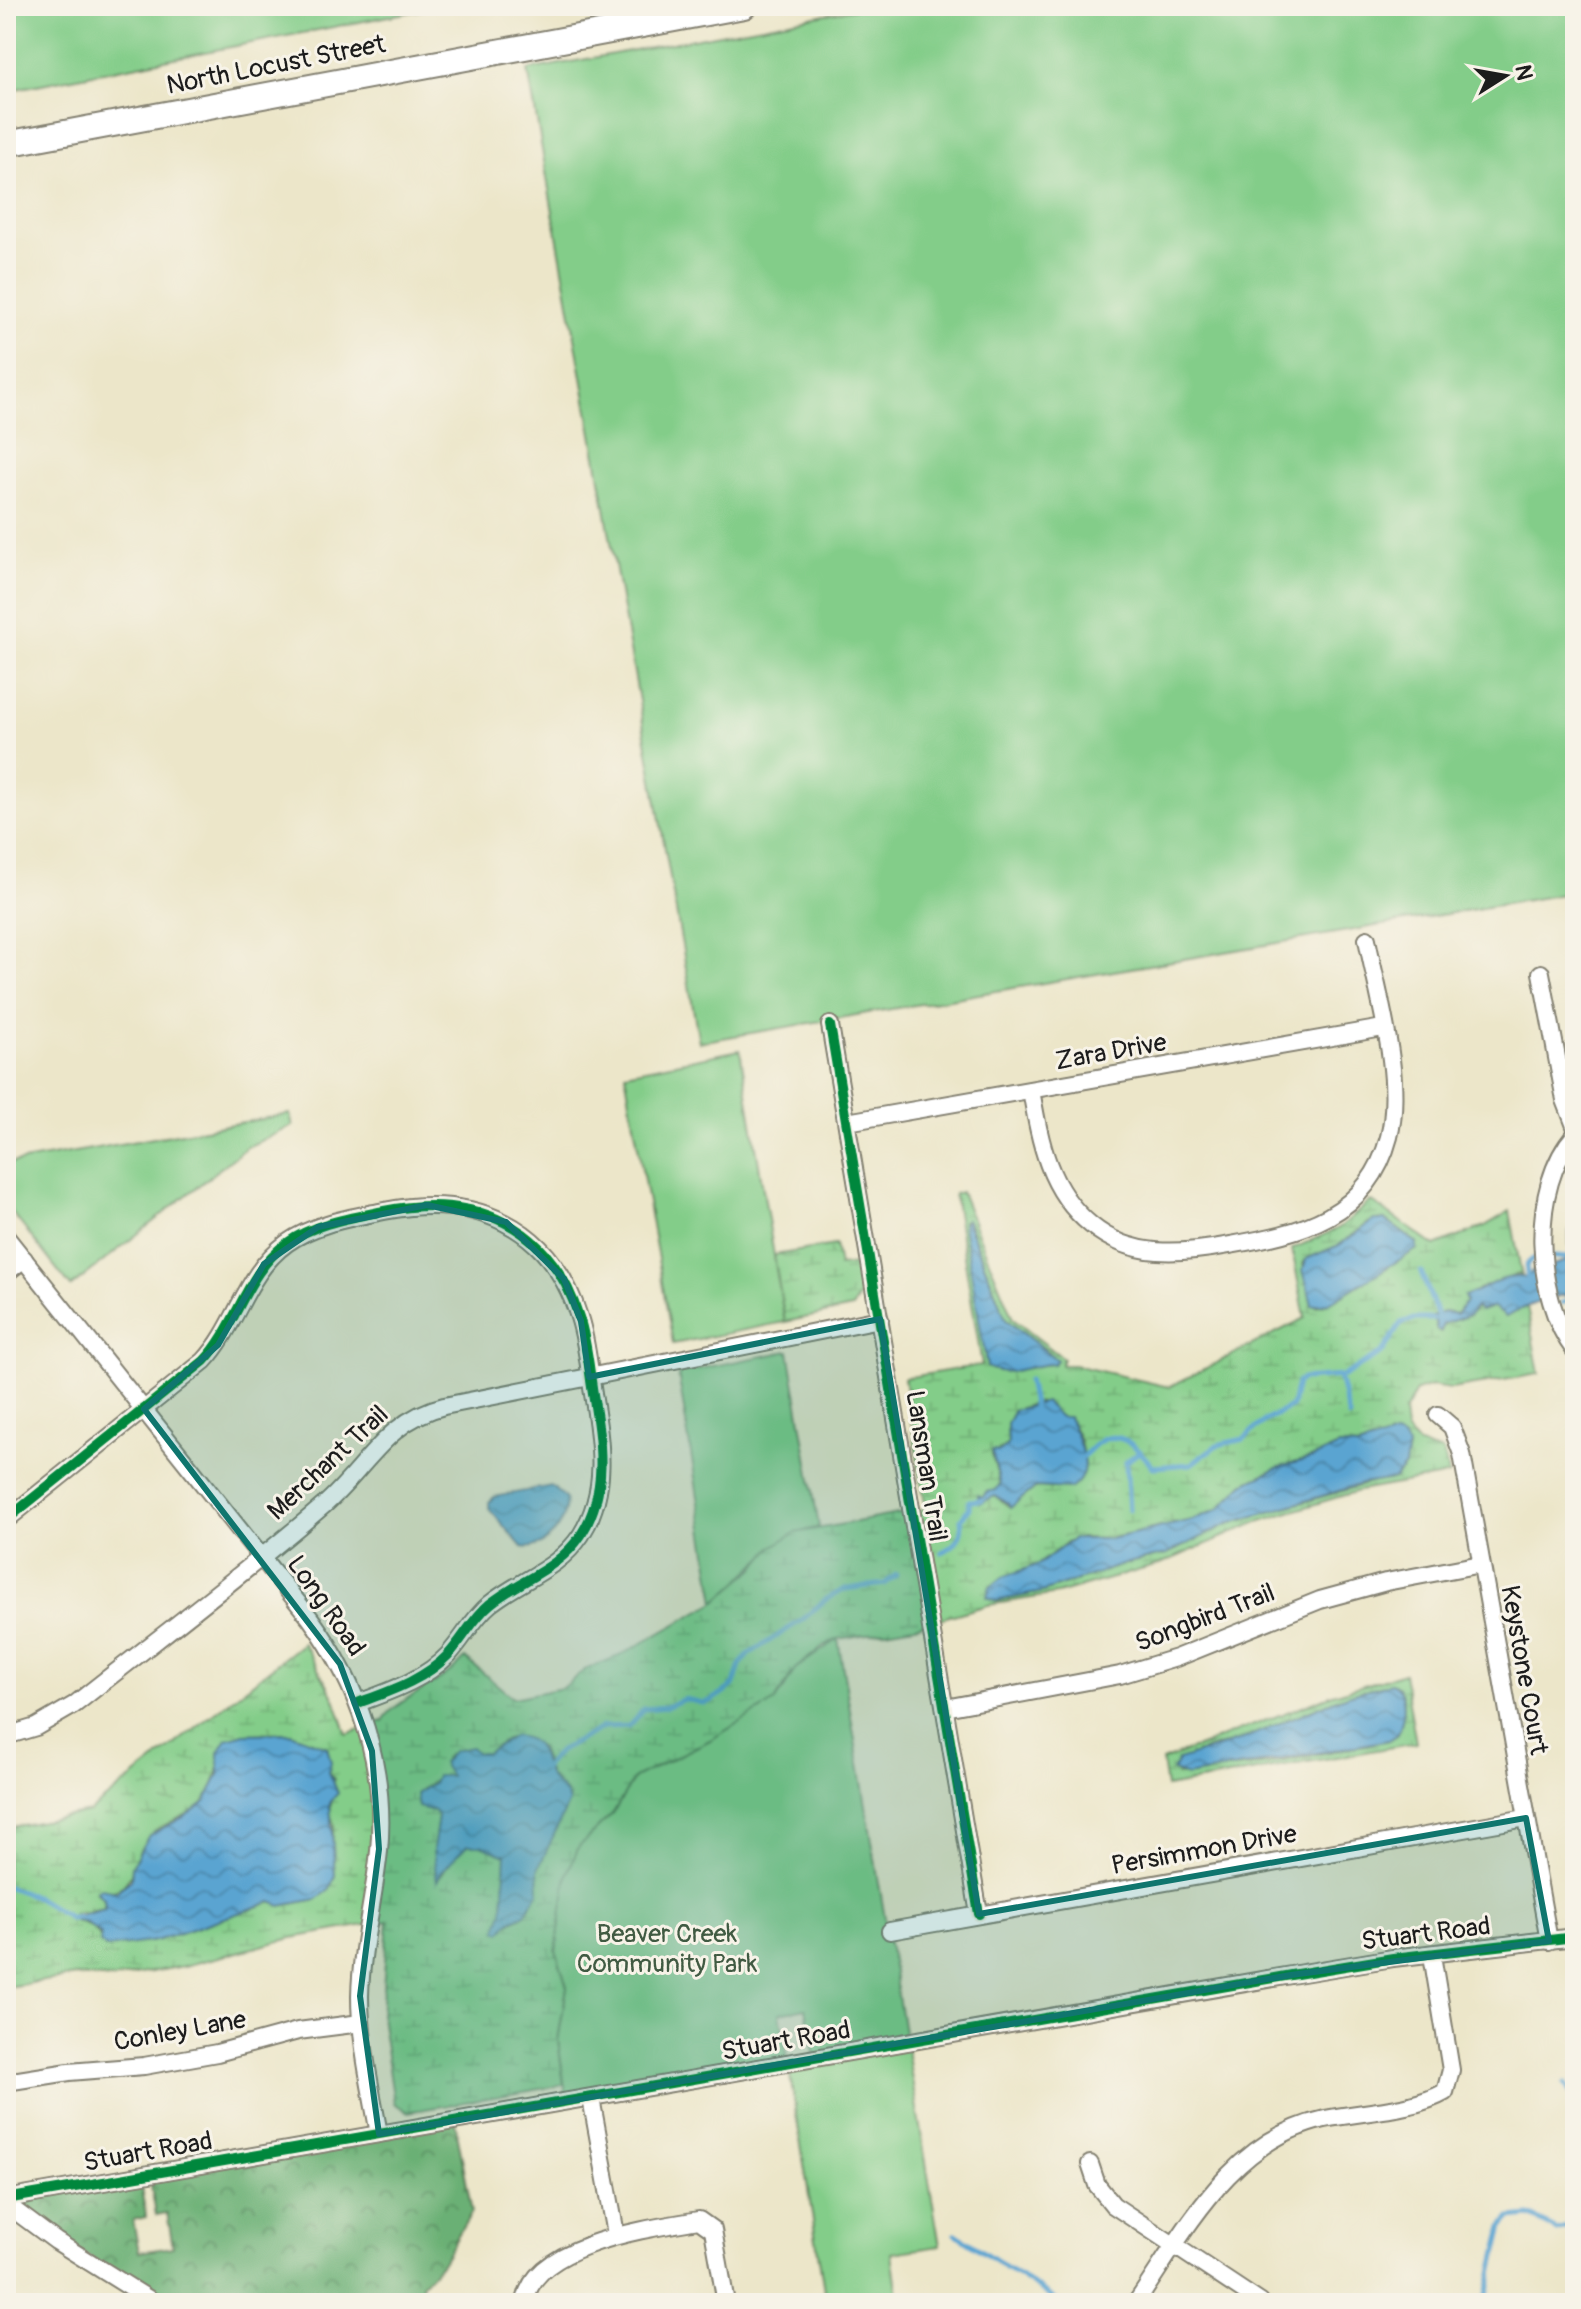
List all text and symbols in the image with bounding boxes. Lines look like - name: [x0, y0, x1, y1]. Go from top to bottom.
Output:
- street label: North Locust Street: [164, 28, 389, 102]
- north arrow: [1465, 36, 1545, 116]
- text: N: [1508, 62, 1539, 82]
- street label: Zara Drive: [1053, 1026, 1169, 1078]
- street label: Lansman Trail: [898, 1388, 954, 1544]
- street label: Merchant Trail: [261, 1399, 395, 1527]
- street label: Long Road: [280, 1549, 372, 1663]
- street label: Songbird Trail: [1131, 1577, 1279, 1659]
- street label: Keystone Court: [1493, 1583, 1555, 1758]
- street label: Persimmon Drive: [1109, 1818, 1299, 1882]
- street label: Stuart Road: [1360, 1910, 1492, 1958]
- park label: Beaver Creek Community Park: [577, 1918, 757, 1980]
- street label: Conley Lane: [111, 2004, 249, 2058]
- street label: Stuart Road: [719, 2014, 853, 2068]
- street label: Stuart Road: [81, 2125, 215, 2179]

